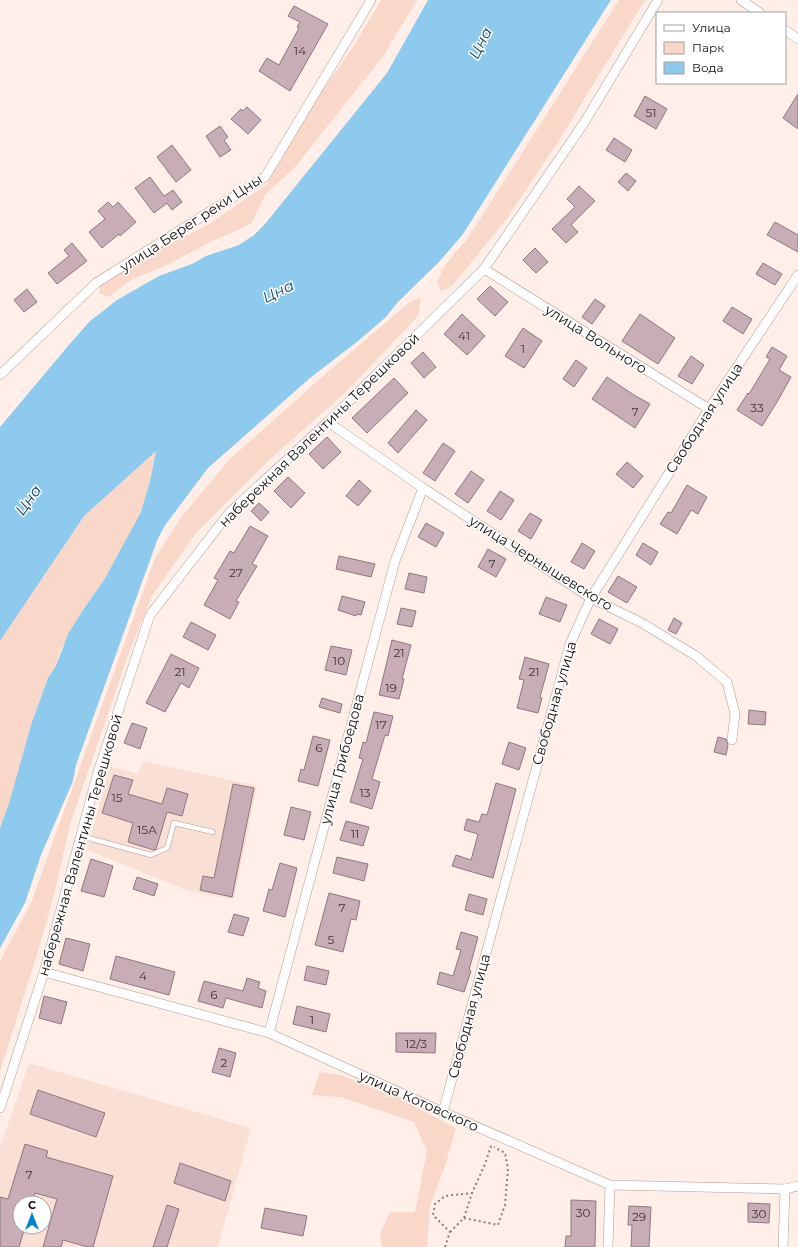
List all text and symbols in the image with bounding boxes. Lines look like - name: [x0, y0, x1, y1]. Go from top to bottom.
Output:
- legend: [656, 12, 786, 84]
- text: Улица: [692, 20, 731, 35]
- water label: Цна: [464, 24, 496, 62]
- text: Парк: [692, 40, 724, 55]
- house number: 14: [294, 43, 306, 58]
- text: Вода: [692, 60, 723, 75]
- house number: 51: [645, 105, 657, 120]
- street label: улица Берег реки Цны: [115, 170, 266, 276]
- water label: Цна: [259, 275, 297, 307]
- street label: улица Вольного: [541, 300, 650, 378]
- house number: 41: [458, 328, 470, 343]
- street label: набережная Валентины Терешковой: [215, 329, 423, 531]
- house number: 1: [521, 341, 525, 356]
- street label: Свободная улица: [662, 359, 746, 477]
- house number: 33: [750, 400, 764, 415]
- house number: 7: [631, 404, 639, 419]
- water label: Цна: [11, 481, 45, 519]
- street label: улица Чернышевского: [465, 511, 616, 615]
- house number: 7: [488, 556, 496, 571]
- house number: 27: [229, 565, 243, 580]
- street label: Свободная улица: [528, 639, 580, 767]
- house number: 21: [393, 645, 405, 660]
- house number: 10: [333, 653, 345, 668]
- house number: 21: [174, 664, 186, 679]
- house number: 21: [528, 664, 540, 679]
- house number: 19: [385, 680, 397, 695]
- street label: улица Грибоедова: [316, 692, 368, 827]
- street label: набережная Валентины Терешковой: [34, 712, 126, 978]
- house number: 17: [375, 717, 387, 732]
- house number: 6: [315, 740, 323, 755]
- house number: 13: [359, 785, 371, 800]
- house number: 15: [111, 790, 123, 805]
- house number: 15А: [137, 822, 157, 837]
- house number: 11: [351, 826, 359, 841]
- house number: 7: [338, 900, 346, 915]
- house number: 5: [328, 932, 335, 947]
- street label: Свободная улица: [444, 952, 494, 1080]
- house number: 4: [139, 968, 147, 983]
- house number: 6: [210, 987, 218, 1002]
- house number: 1: [310, 1012, 314, 1027]
- house number: 12/3: [405, 1036, 427, 1051]
- house number: 2: [221, 1055, 228, 1070]
- street label: улица Котовского: [355, 1066, 482, 1135]
- house number: 7: [25, 1167, 33, 1182]
- north arrow: [12, 1195, 52, 1235]
- text: С: [28, 1198, 36, 1212]
- house number: 30: [576, 1205, 590, 1220]
- house number: 30: [752, 1206, 766, 1221]
- house number: 29: [632, 1209, 646, 1224]

